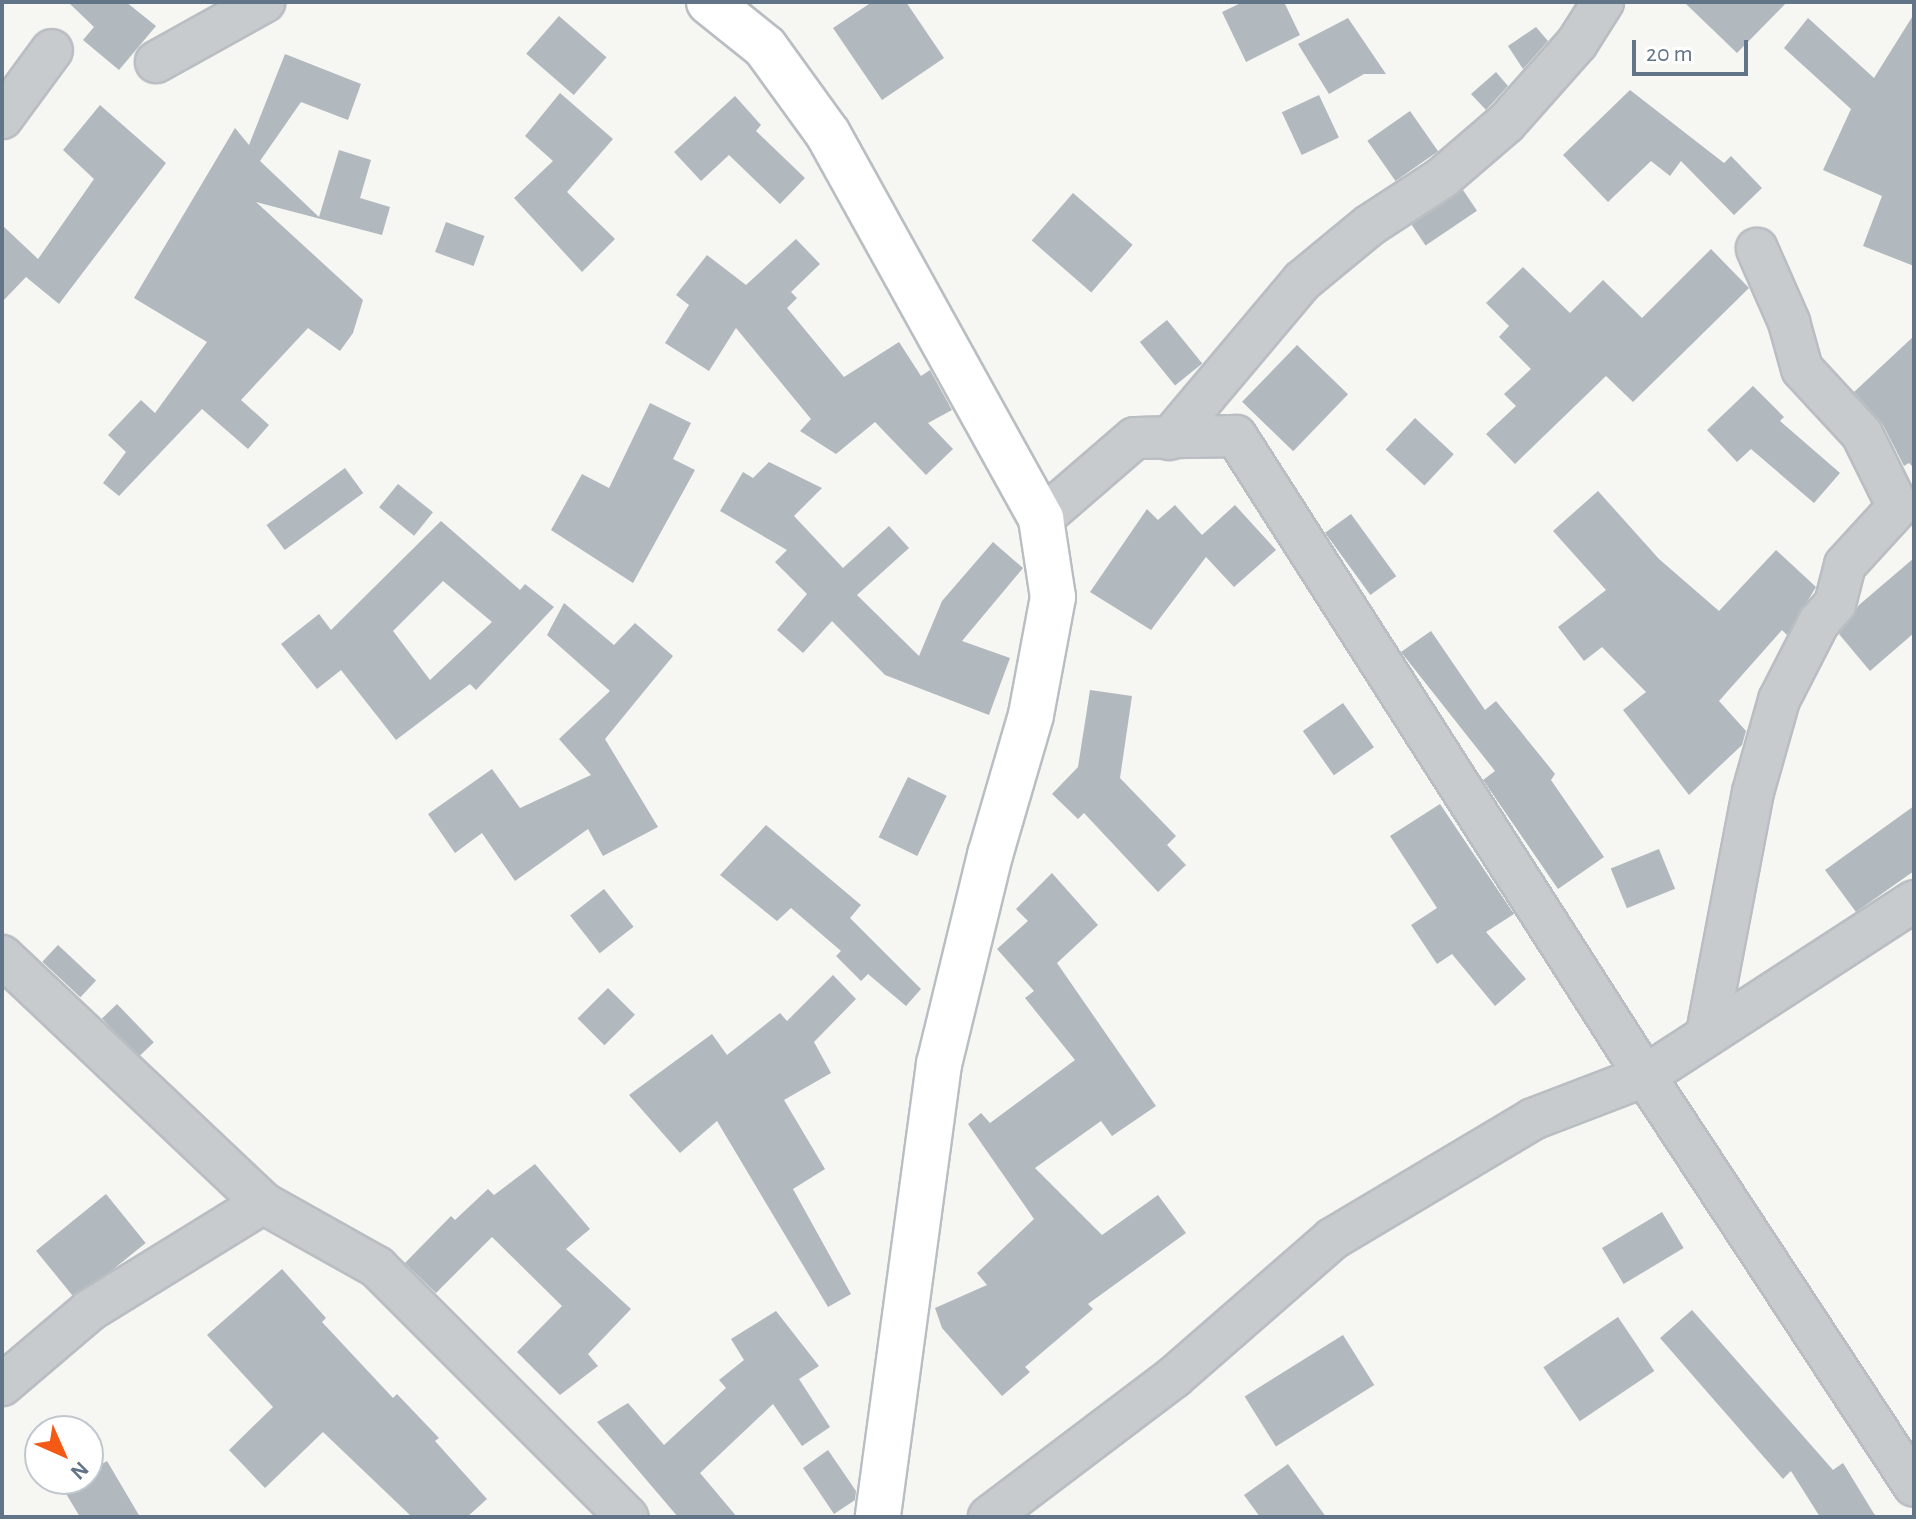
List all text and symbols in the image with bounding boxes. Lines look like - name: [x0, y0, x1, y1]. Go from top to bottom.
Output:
- scale bar: [1636, 24, 1752, 74]
- text: 20 m: [1646, 42, 1693, 66]
- north arrow: [24, 1415, 104, 1495]
- text: N: [66, 1457, 93, 1484]

